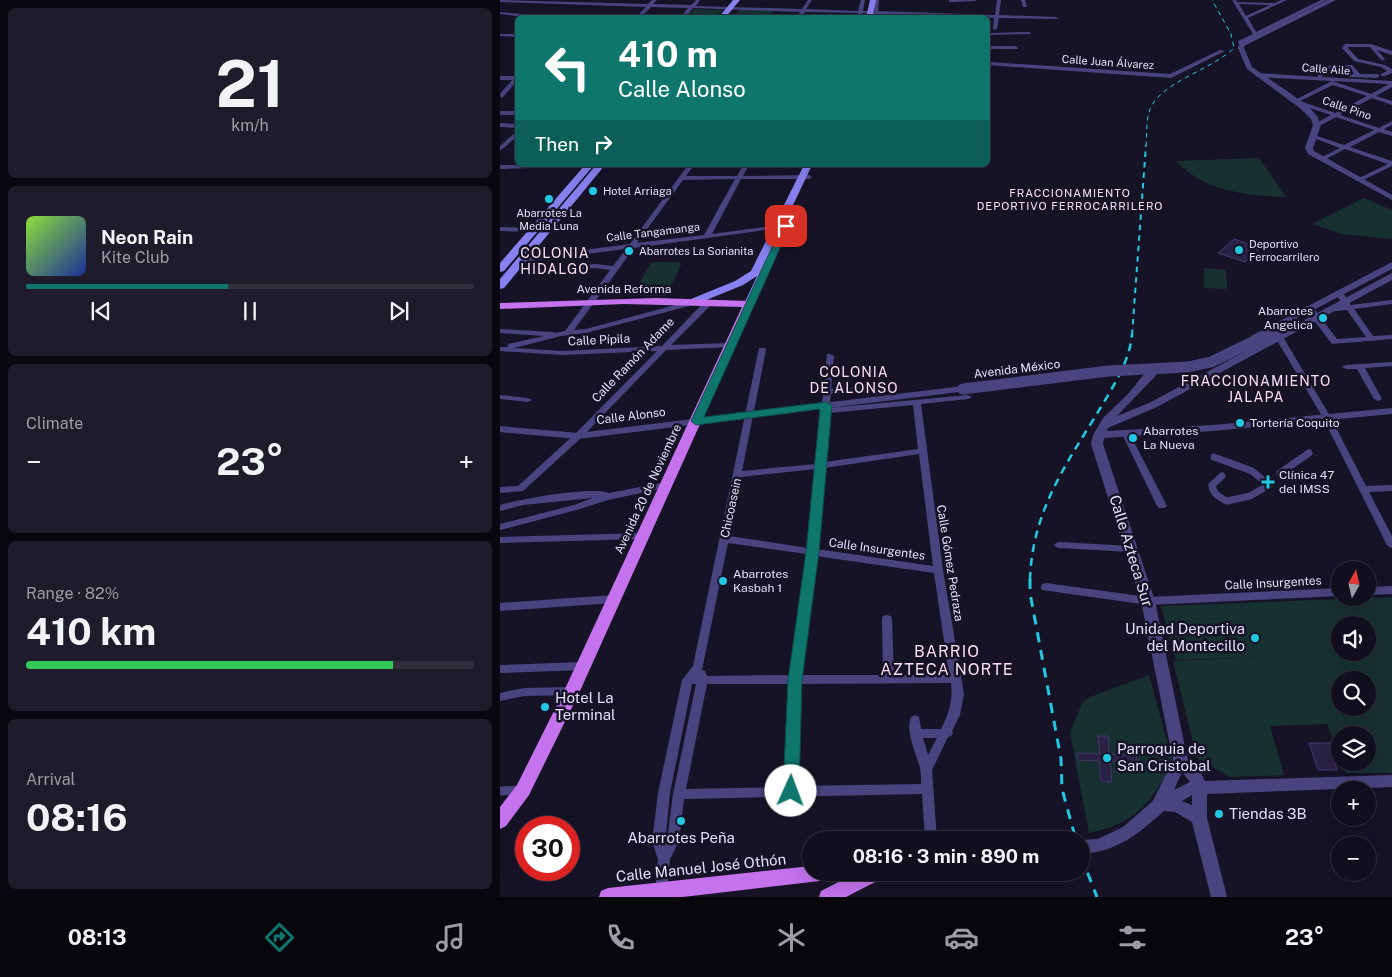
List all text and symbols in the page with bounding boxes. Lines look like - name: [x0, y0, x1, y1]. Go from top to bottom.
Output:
- text: 410 m: [618, 34, 718, 75]
- icon: left: [535, 35, 600, 100]
- text: 21: [215, 45, 285, 122]
- street label: Calle Juan Álvarez: [1061, 52, 1155, 71]
- street label: Calle Aile: [1301, 61, 1351, 77]
- text: Calle Alonso: [618, 76, 746, 102]
- street label: Calle Pino: [1321, 94, 1373, 122]
- text: km/h: [231, 116, 269, 135]
- icon: right: [589, 130, 617, 158]
- text: Then: [535, 133, 579, 155]
- marker: Hotel Arriaga: [587, 185, 599, 197]
- place label: Hotel Arriaga: [603, 185, 672, 197]
- district label: FRACCIONAMIENTO DEPORTIVO FERROCARRILERO: [977, 187, 1163, 212]
- marker: Abarrotes La Media Luna: [543, 193, 555, 205]
- pin: [765, 205, 807, 247]
- place label: Abarrotes La Media Luna: [516, 207, 582, 232]
- icon: arrive: [772, 212, 800, 240]
- street label: Calle Tangamanga: [605, 220, 701, 244]
- text: Neon Rain: [101, 226, 193, 248]
- place label: Deportivo Ferrocarrilero: [1249, 238, 1319, 263]
- marker: Deportivo Ferrocarrilero: [1233, 244, 1245, 256]
- district label: COLONIA HIDALGO: [520, 245, 590, 277]
- marker: Abarrotes La Sorianita: [623, 245, 635, 257]
- place label: Abarrotes La Sorianita: [639, 245, 753, 257]
- text: Kite Club: [101, 248, 169, 267]
- street label: Avenida Reforma: [577, 282, 671, 296]
- icon: previous: [87, 297, 115, 325]
- icon: pause: [236, 297, 264, 325]
- icon: next: [385, 297, 413, 325]
- place label: Abarrotes Angelica: [1258, 304, 1313, 332]
- marker: Abarrotes Angelica: [1317, 312, 1329, 324]
- street label: Calle Ramón Adame: [589, 315, 677, 405]
- street label: Calle Pípila: [568, 331, 630, 349]
- street label: Avenida México: [973, 357, 1061, 381]
- district label: COLONIA DE ALONSO: [810, 364, 898, 396]
- district label: FRACCIONAMIENTO JALAPA: [1181, 373, 1331, 405]
- street label: Calle Alonso: [596, 405, 667, 427]
- text: Climate: [26, 414, 83, 433]
- place label: Tortería Coquito: [1250, 416, 1340, 430]
- marker: Tortería Coquito: [1234, 417, 1246, 429]
- street label: Avenida 20 de Noviembre: [612, 422, 684, 556]
- place label: Abarrotes La Nueva: [1143, 424, 1198, 452]
- marker: Abarrotes La Nueva: [1127, 432, 1139, 444]
- text: 23°: [216, 439, 284, 484]
- text: −: [26, 445, 42, 478]
- text: +: [458, 445, 474, 478]
- place label: Clínica 47 del IMSS: [1279, 468, 1334, 496]
- marker: Clínica 47 del IMSS: [1261, 475, 1275, 489]
- street label: Chicoasein: [718, 477, 744, 539]
- street label: Calle Azteca Sur: [1106, 493, 1157, 609]
- street label: Calle Gómez Pedraza: [934, 504, 966, 622]
- street label: Calle Insurgentes: [828, 535, 926, 563]
- north arrow: [1331, 561, 1376, 606]
- map controls: [1331, 561, 1376, 881]
- place label: Abarrotes Kasbah 1: [733, 567, 788, 595]
- street label: Calle Insurgentes: [1224, 573, 1322, 593]
- marker: Abarrotes Kasbah 1: [717, 575, 729, 587]
- text: Range · 82%: [26, 584, 119, 603]
- text: 410 km: [26, 609, 156, 654]
- button: sound: [1331, 616, 1376, 661]
- place label: Unidad Deportiva del Montecillo: [1125, 620, 1245, 654]
- marker: Unidad Deportiva del Montecillo: [1249, 632, 1261, 644]
- district label: BARRIO AZTECA NORTE: [880, 642, 1014, 679]
- button: search: [1331, 671, 1376, 716]
- place label: Hotel La Terminal: [555, 689, 615, 723]
- marker: Hotel La Terminal: [539, 701, 551, 713]
- button: layers: [1331, 726, 1376, 771]
- place label: Parroquia de San Cristobal: [1117, 740, 1211, 774]
- marker: Parroquia de San Cristobal: [1101, 752, 1113, 764]
- position arrow: [764, 764, 816, 816]
- text: Arrival: [26, 770, 75, 789]
- button: +: [1331, 781, 1376, 826]
- text: 08:16: [26, 795, 127, 840]
- place label: Tiendas 3B: [1229, 805, 1307, 822]
- marker: Tiendas 3B: [1213, 808, 1225, 820]
- marker: Abarrotes Peña: [675, 815, 687, 827]
- speed limit sign: 30: [515, 816, 580, 881]
- place label: Abarrotes Peña: [627, 829, 735, 846]
- button: −: [1331, 836, 1376, 881]
- text: 08:16 · 3 min · 890 m: [853, 845, 1039, 867]
- street label: Calle Manuel José Othón: [615, 850, 787, 885]
- icon: directions: [262, 920, 297, 955]
- icon: music: [433, 920, 468, 955]
- icon: phone: [603, 920, 638, 955]
- icon: climate: [774, 920, 809, 955]
- icon: car: [944, 920, 979, 955]
- icon: filters: [1115, 920, 1150, 955]
- text: 08:13: [68, 924, 127, 950]
- text: 23°: [1285, 924, 1324, 950]

